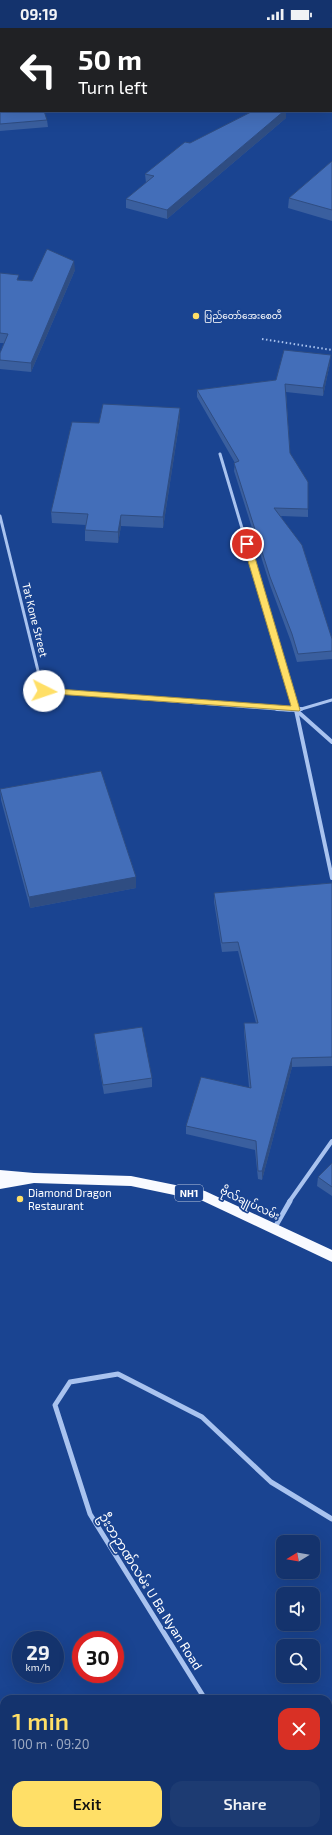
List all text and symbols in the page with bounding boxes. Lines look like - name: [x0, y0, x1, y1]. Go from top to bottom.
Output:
- text: 09:19: [20, 5, 58, 23]
- text: 50 m: [78, 42, 142, 76]
- icon: left: [12, 44, 64, 96]
- text: Turn left: [78, 76, 148, 98]
- place label: ပြည်တော်အေးစေတီ: [204, 309, 282, 323]
- marker: ပြည်တော်အေးစေတီ: [191, 311, 201, 321]
- pin: [230, 527, 264, 561]
- icon: arrive: [236, 533, 258, 555]
- street label: Tat Kone Street: [20, 581, 51, 658]
- position arrow: [23, 670, 65, 712]
- street label: ဗိုလ်ချုပ်လမ်း: [217, 1183, 282, 1225]
- road number: NH1: [175, 1185, 203, 1201]
- place label: Diamond Dragon Restaurant: [28, 1186, 112, 1212]
- marker: Diamond Dragon Restaurant: [15, 1194, 25, 1204]
- street label: ဦးဘဉာဏ်လမ်း U Ba Nyan Road: [93, 1509, 206, 1674]
- north arrow: [276, 1535, 320, 1579]
- map controls: [276, 1535, 320, 1683]
- button: sound: [276, 1587, 320, 1631]
- speed limit sign: 30: [72, 1631, 124, 1683]
- button: search: [276, 1639, 320, 1683]
- text: 29: [26, 1640, 50, 1664]
- text: km/h: [26, 1661, 50, 1673]
- text: 1 min: [12, 1706, 69, 1735]
- button: close: [278, 1708, 320, 1750]
- text: 100 m · 09:20: [12, 1736, 90, 1752]
- button: Exit: [12, 1781, 162, 1827]
- button: Share: [170, 1781, 320, 1827]

